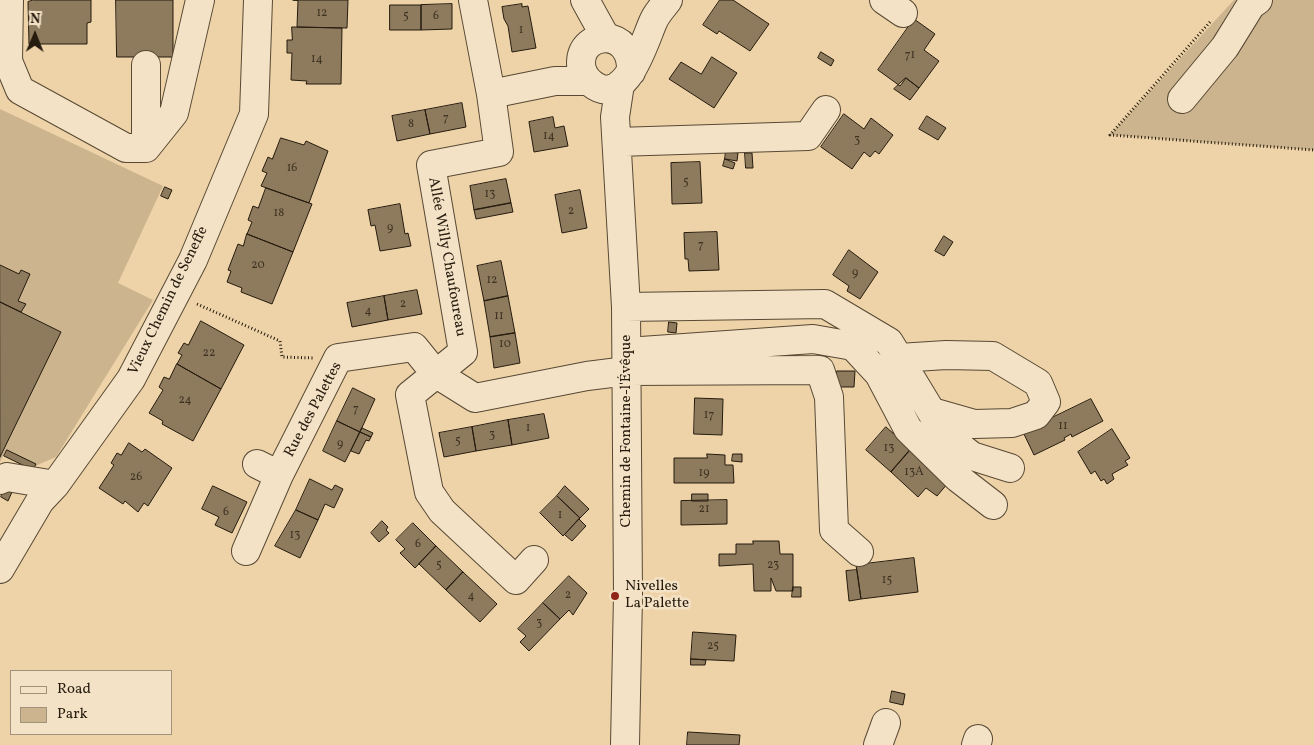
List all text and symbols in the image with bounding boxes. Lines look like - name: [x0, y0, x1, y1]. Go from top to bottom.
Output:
- house number: 12: [316, 7, 328, 21]
- north arrow: [10, 10, 60, 60]
- text: N: [30, 10, 41, 29]
- house number: 5: [403, 10, 409, 24]
- house number: 6: [433, 10, 439, 24]
- house number: 1: [519, 24, 523, 38]
- house number: 71: [905, 49, 915, 63]
- house number: 14: [311, 53, 323, 67]
- house number: 7: [443, 112, 449, 126]
- house number: 8: [408, 118, 414, 132]
- house number: 14: [543, 130, 555, 144]
- house number: 3: [854, 134, 860, 148]
- house number: 16: [287, 162, 297, 176]
- street label: Allée Willy Chaufoureau: [423, 176, 469, 338]
- house number: 5: [683, 176, 689, 190]
- house number: 13: [485, 188, 495, 202]
- house number: 2: [568, 205, 574, 219]
- house number: 18: [274, 207, 284, 221]
- house number: 9: [387, 222, 393, 236]
- street label: Vieux Chemin de Seneffe: [125, 224, 213, 378]
- house number: 7: [698, 239, 704, 253]
- house number: 20: [251, 259, 265, 273]
- house number: 9: [852, 267, 858, 281]
- house number: 12: [486, 274, 498, 288]
- house number: 2: [400, 298, 406, 312]
- house number: 4: [364, 305, 372, 319]
- house number: 11: [494, 310, 504, 324]
- street label: Chemin de Fontaine-l'Évêque: [618, 335, 636, 527]
- house number: 10: [499, 338, 511, 352]
- house number: 22: [203, 347, 215, 361]
- street label: Rue des Palettes: [281, 359, 347, 461]
- house number: 24: [178, 394, 192, 408]
- house number: 7: [353, 403, 359, 417]
- house number: 17: [704, 409, 714, 423]
- house number: 11: [1058, 420, 1068, 434]
- house number: 1: [526, 422, 530, 436]
- house number: 3: [489, 429, 495, 443]
- house number: 5: [455, 435, 461, 449]
- house number: 9: [337, 438, 343, 452]
- house number: 13: [884, 442, 894, 456]
- house number: 13A: [904, 466, 924, 480]
- house number: 19: [699, 467, 709, 481]
- house number: 26: [130, 471, 142, 485]
- house number: 21: [698, 503, 710, 517]
- house number: 6: [223, 506, 229, 520]
- house number: 1: [558, 509, 562, 523]
- house number: 13: [290, 529, 300, 543]
- house number: 6: [415, 538, 421, 552]
- house number: 5: [436, 559, 442, 573]
- house number: 23: [767, 559, 779, 573]
- house number: 15: [882, 574, 892, 588]
- place label: Nivelles La Palette: [625, 578, 689, 613]
- house number: 2: [565, 589, 571, 603]
- house number: 4: [467, 590, 475, 604]
- marker: Nivelles La Palette: [609, 590, 621, 602]
- house number: 3: [536, 617, 542, 631]
- house number: 25: [707, 640, 719, 654]
- legend: [10, 670, 172, 735]
- text: Road: [57, 679, 91, 700]
- text: Park: [57, 704, 88, 725]

